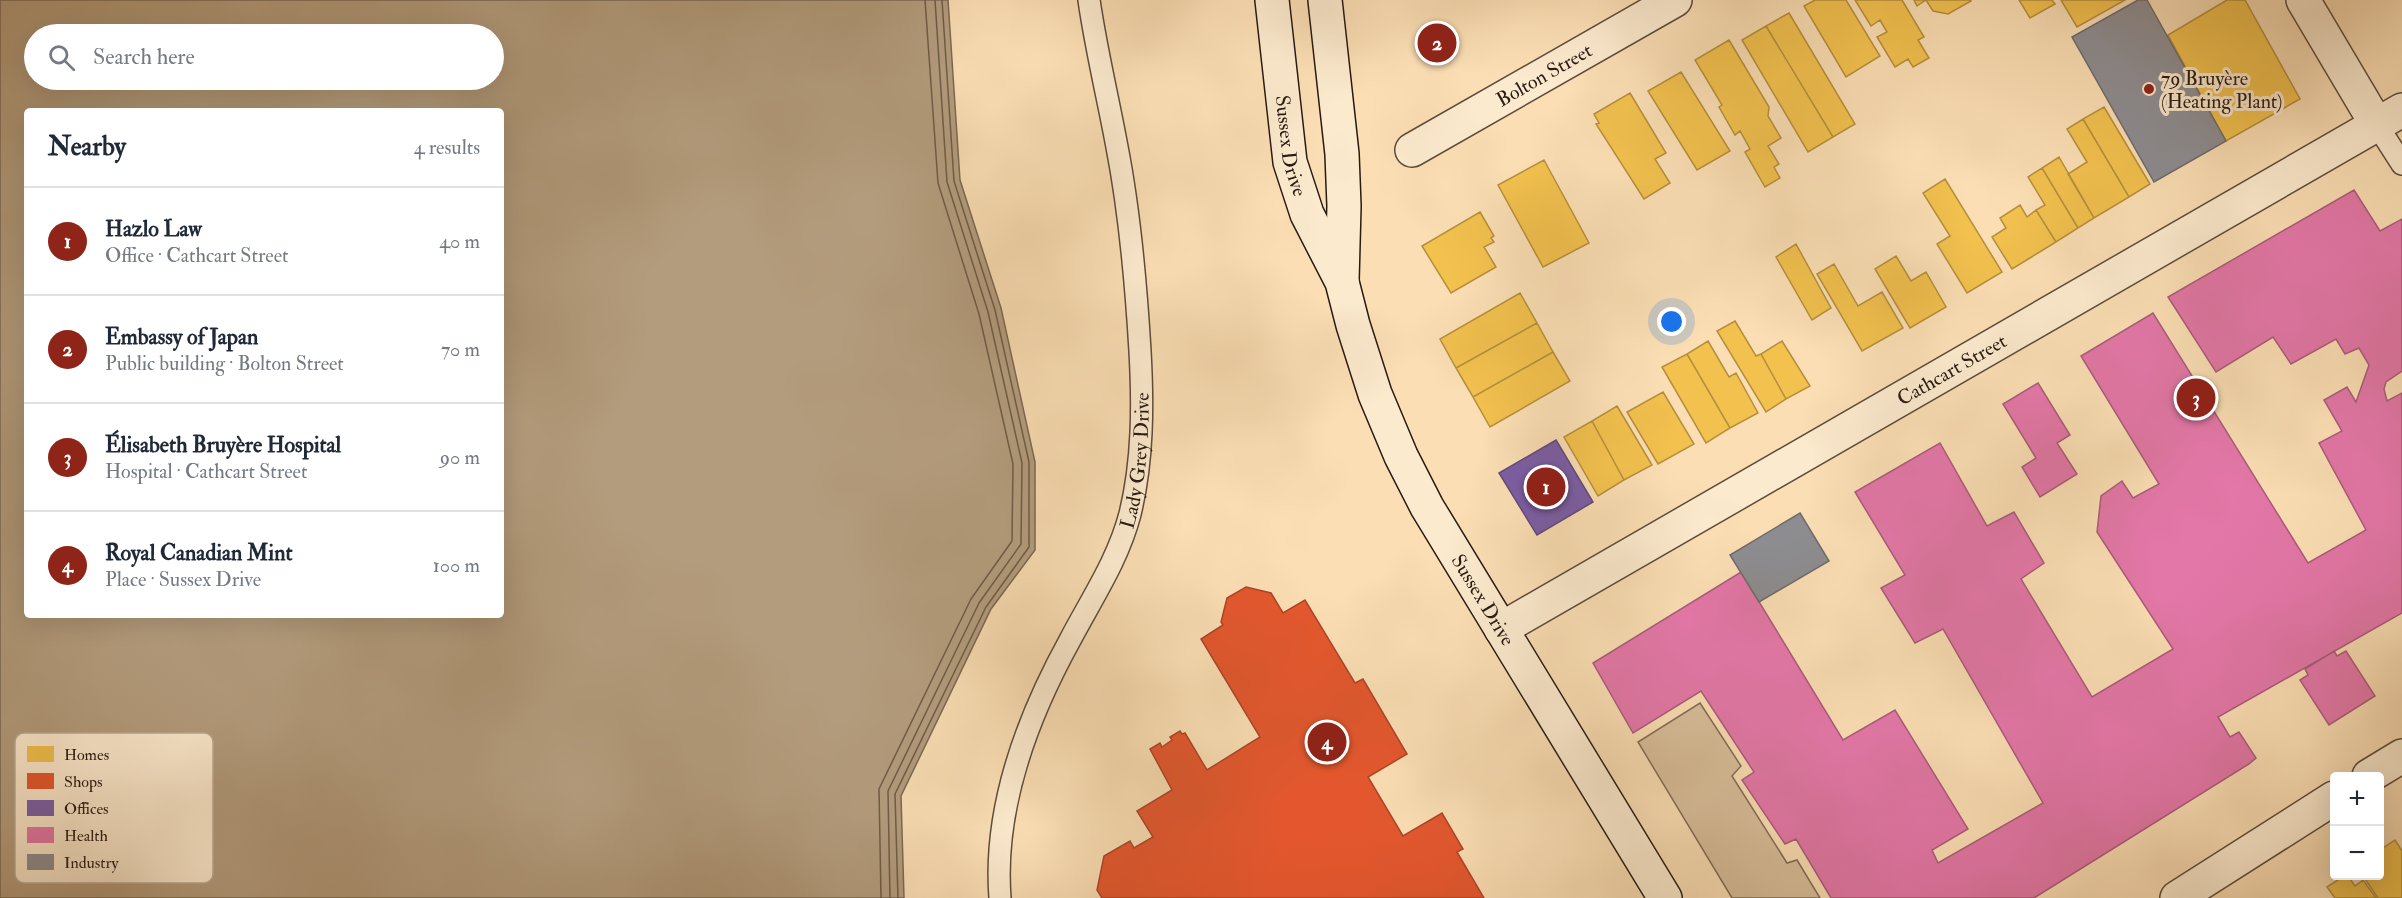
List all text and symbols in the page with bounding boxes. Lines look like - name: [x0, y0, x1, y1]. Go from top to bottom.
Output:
- pin: 2: [1418, 20, 1456, 66]
- search box: [24, 24, 504, 90]
- street label: Bolton Street: [1492, 38, 1597, 112]
- icon: search: [45, 41, 78, 74]
- text: Search here: [93, 43, 195, 71]
- place label: 79 Bruyère (Heating Plant): [2161, 66, 2283, 114]
- marker: 79 Bruyère (Heating Plant): [2142, 82, 2156, 96]
- street label: Sussex Drive: [1270, 94, 1312, 200]
- text: Nearby: [48, 131, 126, 163]
- text: 4 results: [414, 135, 480, 160]
- text: Hazlo Law: [105, 215, 202, 243]
- text: 1: [64, 229, 71, 254]
- text: 40 m: [439, 229, 480, 254]
- text: Office · Cathcart Street: [105, 243, 289, 268]
- your location: [1657, 307, 1686, 336]
- text: Embassy of Japan: [105, 323, 258, 351]
- street label: Cathcart Street: [1893, 328, 2012, 411]
- text: 2: [62, 337, 73, 362]
- text: 70 m: [441, 337, 480, 362]
- text: Public building · Bolton Street: [105, 351, 344, 376]
- pin: 3: [2176, 376, 2216, 420]
- street label: Lady Grey Drive: [1114, 392, 1155, 532]
- text: Élisabeth Bruyère Hospital: [105, 431, 341, 459]
- text: 3: [64, 445, 71, 470]
- text: 90 m: [440, 445, 480, 470]
- text: Hospital · Cathcart Street: [105, 459, 307, 484]
- pin: 1: [1526, 464, 1566, 510]
- text: Royal Canadian Mint: [105, 539, 293, 567]
- street label: Sussex Drive: [1446, 550, 1520, 650]
- text: 4: [62, 553, 73, 578]
- text: 100 m: [433, 553, 480, 578]
- text: Place · Sussex Drive: [105, 567, 261, 592]
- pin: 4: [1308, 720, 1346, 764]
- legend: [15, 733, 213, 883]
- text: Homes: [64, 745, 109, 765]
- text: Shops: [64, 772, 103, 793]
- map controls: [2330, 772, 2384, 880]
- button: +: [2330, 772, 2384, 826]
- text: Offices: [64, 799, 109, 819]
- text: Health: [64, 826, 108, 846]
- button: −: [2330, 826, 2384, 880]
- text: Industry: [64, 853, 119, 873]

